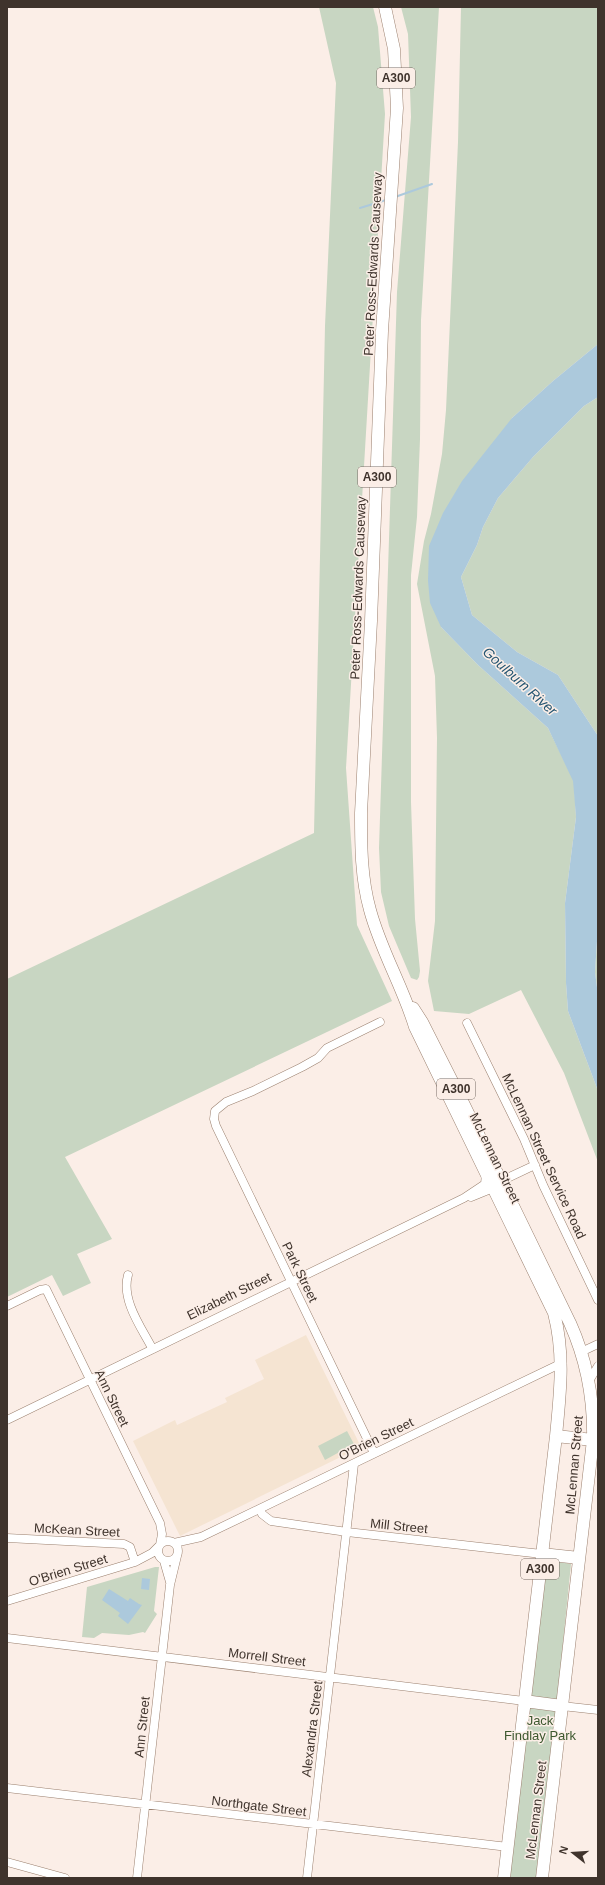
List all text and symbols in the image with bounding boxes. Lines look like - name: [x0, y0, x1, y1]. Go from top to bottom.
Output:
- road number: A300: [377, 68, 415, 88]
- street label: Peter Ross-Edwards Causeway: [361, 171, 385, 356]
- road number: A300: [358, 467, 396, 487]
- street label: Peter Ross-Edwards Causeway: [347, 496, 369, 680]
- water label: Goulburn River: [480, 644, 561, 719]
- street label: McLennan Street Service Road: [499, 1071, 589, 1241]
- road number: A300: [437, 1079, 475, 1099]
- street label: McLennan Street: [467, 1110, 524, 1206]
- street label: Park Street: [279, 1239, 321, 1305]
- street label: Elizabeth Street: [184, 1269, 274, 1323]
- street label: Ann Street: [92, 1367, 132, 1429]
- street label: O'Brien Street: [336, 1414, 416, 1464]
- street label: McLennan Street: [562, 1415, 586, 1515]
- street label: Mill Street: [369, 1516, 429, 1537]
- street label: McKean Street: [34, 1520, 121, 1540]
- street label: O'Brien Street: [27, 1551, 109, 1589]
- road number: A300: [521, 1559, 559, 1579]
- street label: Morrell Street: [227, 1645, 307, 1669]
- street label: Alexandra Street: [299, 1680, 325, 1778]
- street label: Ann Street: [131, 1695, 153, 1758]
- park label: Jack Findlay Park: [504, 1713, 577, 1743]
- street label: McLennan Street: [523, 1760, 550, 1860]
- street label: Northgate Street: [211, 1793, 308, 1819]
- north arrow: [553, 1833, 593, 1873]
- text: N: [557, 1844, 570, 1856]

